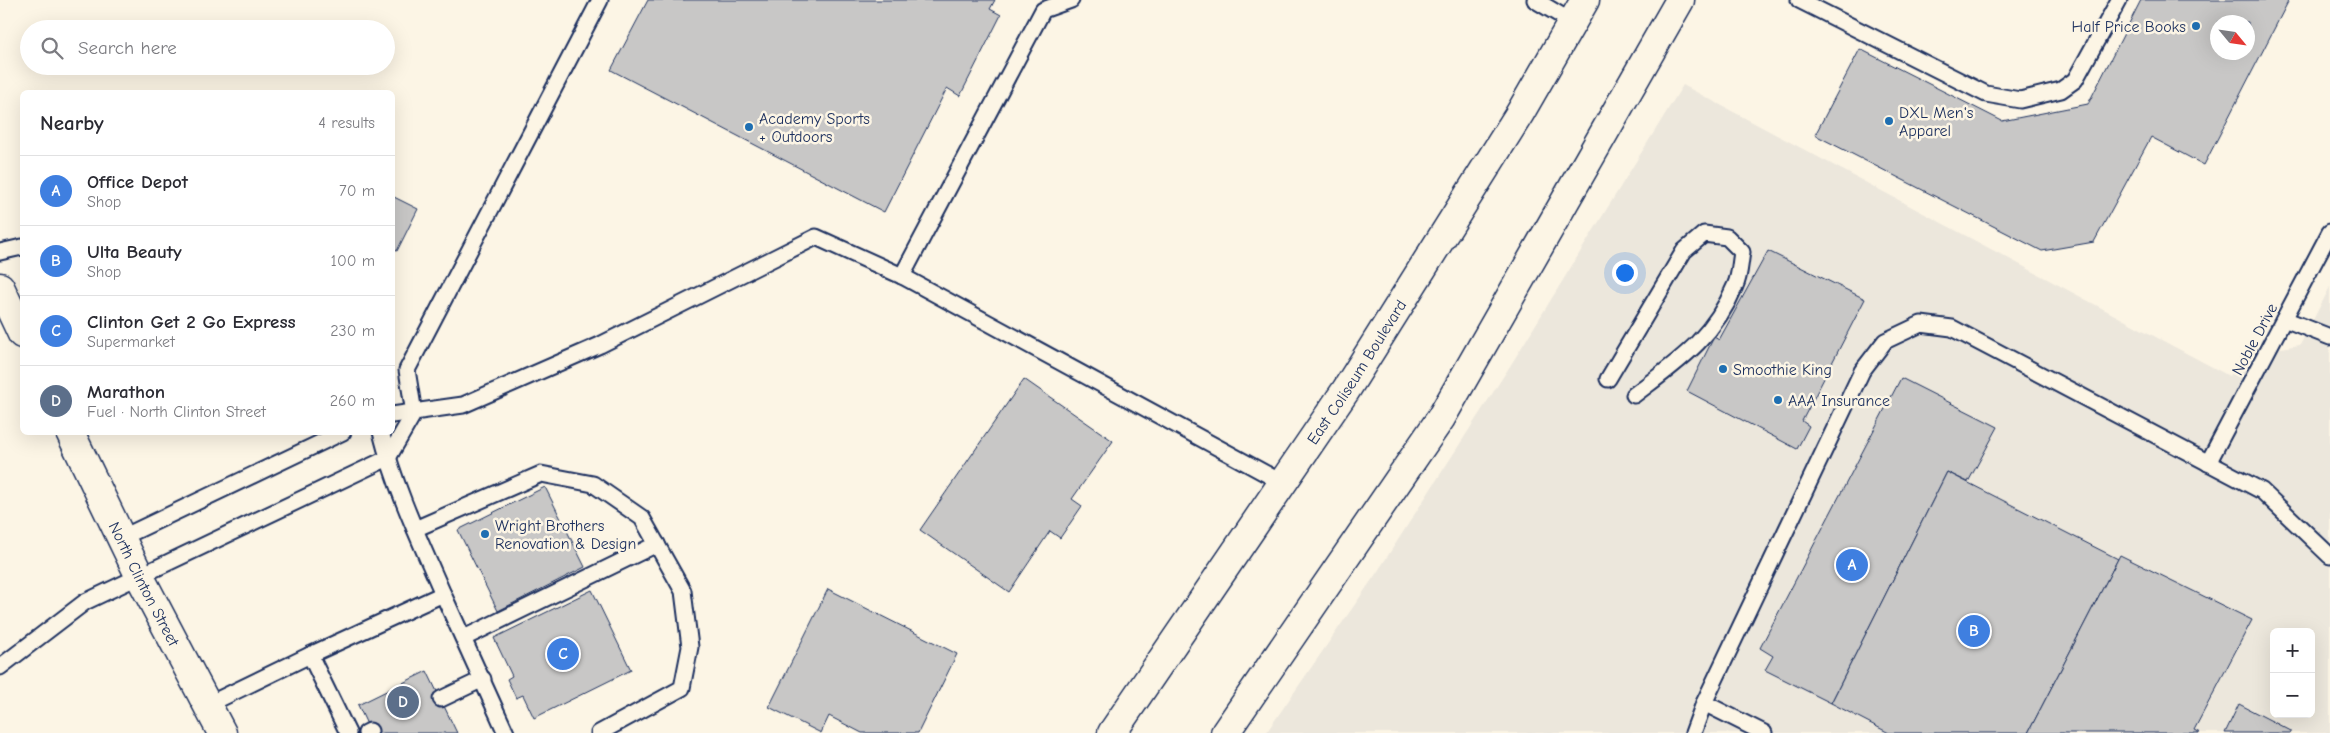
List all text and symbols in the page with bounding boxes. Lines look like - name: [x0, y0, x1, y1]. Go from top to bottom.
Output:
- north arrow: [2210, 15, 2255, 60]
- place label: Half Price Books: [2072, 18, 2186, 36]
- search box: [20, 20, 395, 75]
- marker: Half Price Books: [2190, 20, 2202, 32]
- icon: search: [38, 34, 66, 62]
- text: Search here: [78, 37, 177, 59]
- place label: DXL Men's Apparel: [1899, 104, 1974, 140]
- place label: Academy Sports + Outdoors: [759, 110, 870, 146]
- text: Nearby: [40, 111, 104, 135]
- text: 4 results: [318, 114, 375, 132]
- marker: DXL Men's Apparel: [1883, 115, 1895, 127]
- marker: Academy Sports + Outdoors: [743, 121, 755, 133]
- text: Office Depot: [87, 171, 188, 193]
- text: A: [52, 182, 60, 200]
- text: 70 m: [339, 182, 375, 200]
- text: Shop: [87, 193, 121, 211]
- text: Ulta Beauty: [87, 241, 182, 263]
- text: B: [51, 252, 61, 270]
- text: 100 m: [331, 252, 375, 270]
- your location: [1612, 260, 1638, 286]
- text: Shop: [87, 263, 121, 281]
- street label: East Coliseum Boulevard: [1304, 297, 1410, 448]
- street label: Noble Drive: [2228, 300, 2281, 379]
- text: Clinton Get 2 Go Express: [87, 311, 296, 333]
- text: C: [51, 322, 61, 340]
- text: 230 m: [330, 322, 375, 340]
- text: Supermarket: [87, 333, 175, 351]
- place label: Smoothie King: [1733, 361, 1832, 379]
- marker: Smoothie King: [1717, 363, 1729, 375]
- text: Marathon: [87, 381, 165, 403]
- text: D: [51, 392, 61, 410]
- text: 260 m: [330, 392, 375, 410]
- place label: AAA Insurance: [1788, 392, 1890, 410]
- marker: AAA Insurance: [1772, 394, 1784, 406]
- text: Fuel · North Clinton Street: [87, 403, 266, 421]
- place label: Wright Brothers Renovation & Design: [495, 517, 636, 553]
- street label: North Clinton Street: [105, 519, 183, 650]
- marker: Wright Brothers Renovation & Design: [479, 528, 491, 540]
- pin: A: [1836, 546, 1868, 584]
- pin: B: [1958, 612, 1990, 650]
- map controls: [2270, 628, 2315, 718]
- button: +: [2270, 628, 2315, 673]
- pin: C: [547, 635, 579, 673]
- button: −: [2270, 673, 2315, 718]
- pin: D: [387, 683, 419, 721]

